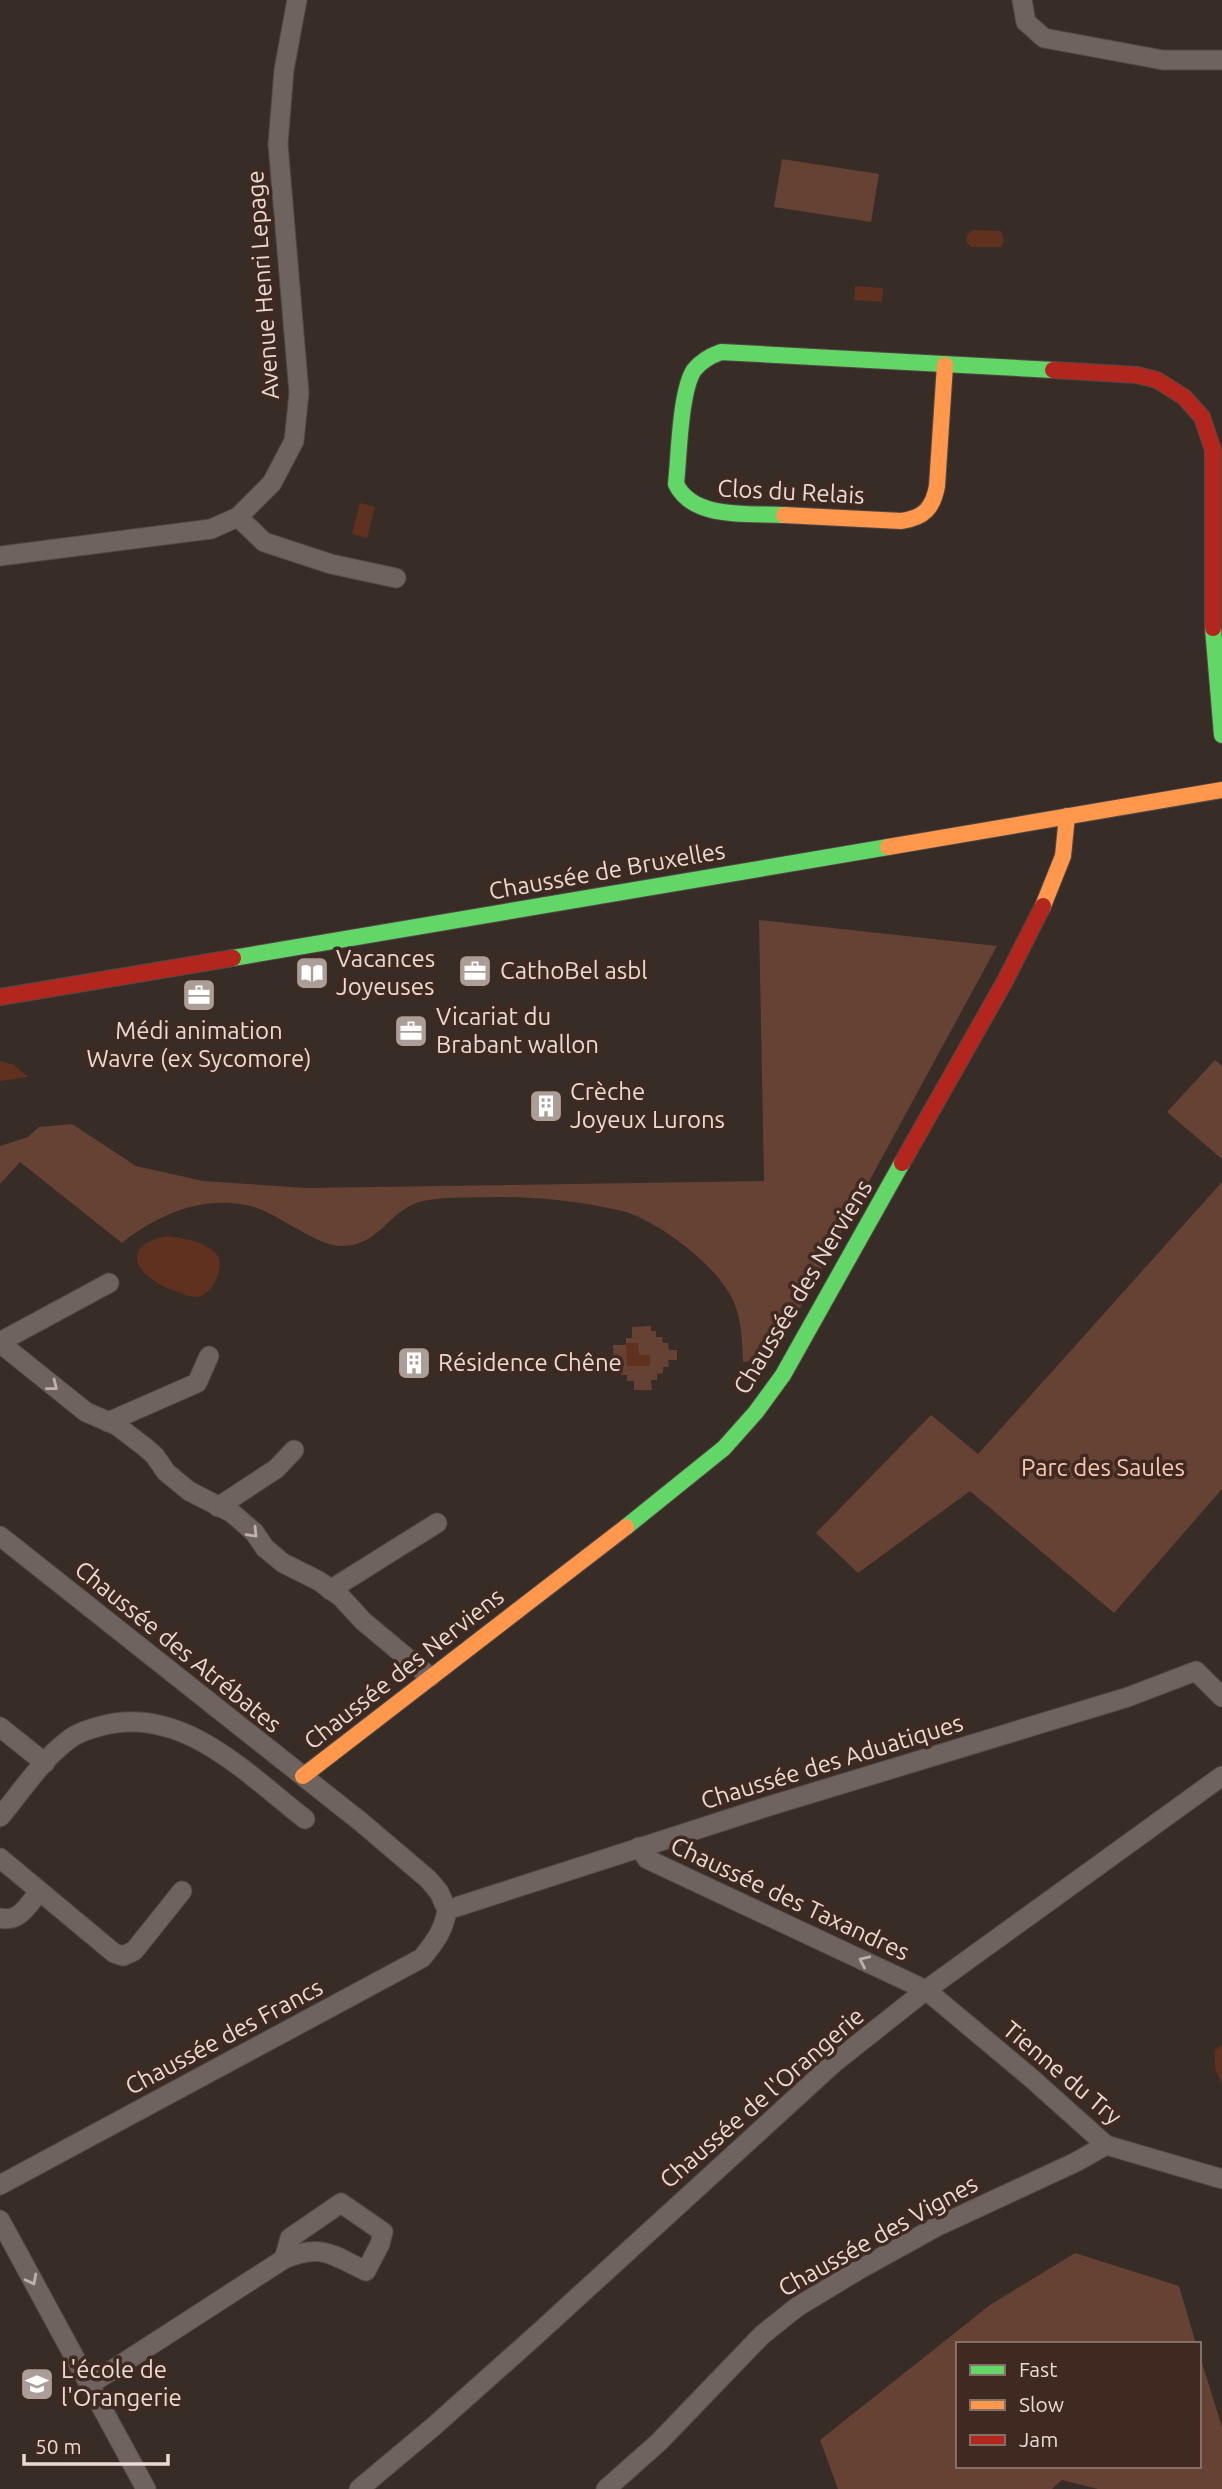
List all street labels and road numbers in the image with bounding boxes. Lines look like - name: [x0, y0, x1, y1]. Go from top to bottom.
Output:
- street label: Avenue Henri Lepage: [241, 170, 284, 400]
- street label: Clos du Relais: [717, 474, 865, 509]
- street label: Chaussée de Bruxelles: [487, 836, 727, 905]
- street label: Chaussée des Nerviens: [728, 1175, 877, 1399]
- street label: Chaussée des Atrébates: [70, 1555, 287, 1738]
- street label: Chaussée des Nerviens: [299, 1582, 509, 1755]
- street label: Chaussée des Aduatiques: [697, 1709, 966, 1814]
- street label: Chaussée des Taxandres: [667, 1831, 914, 1966]
- street label: Chaussée des Francs: [121, 1973, 327, 2100]
- street label: Chaussée de l'Orangerie: [654, 2002, 869, 2193]
- street label: Tienne du Try: [998, 2015, 1127, 2130]
- street label: Chaussée des Vignes: [773, 2170, 982, 2302]

